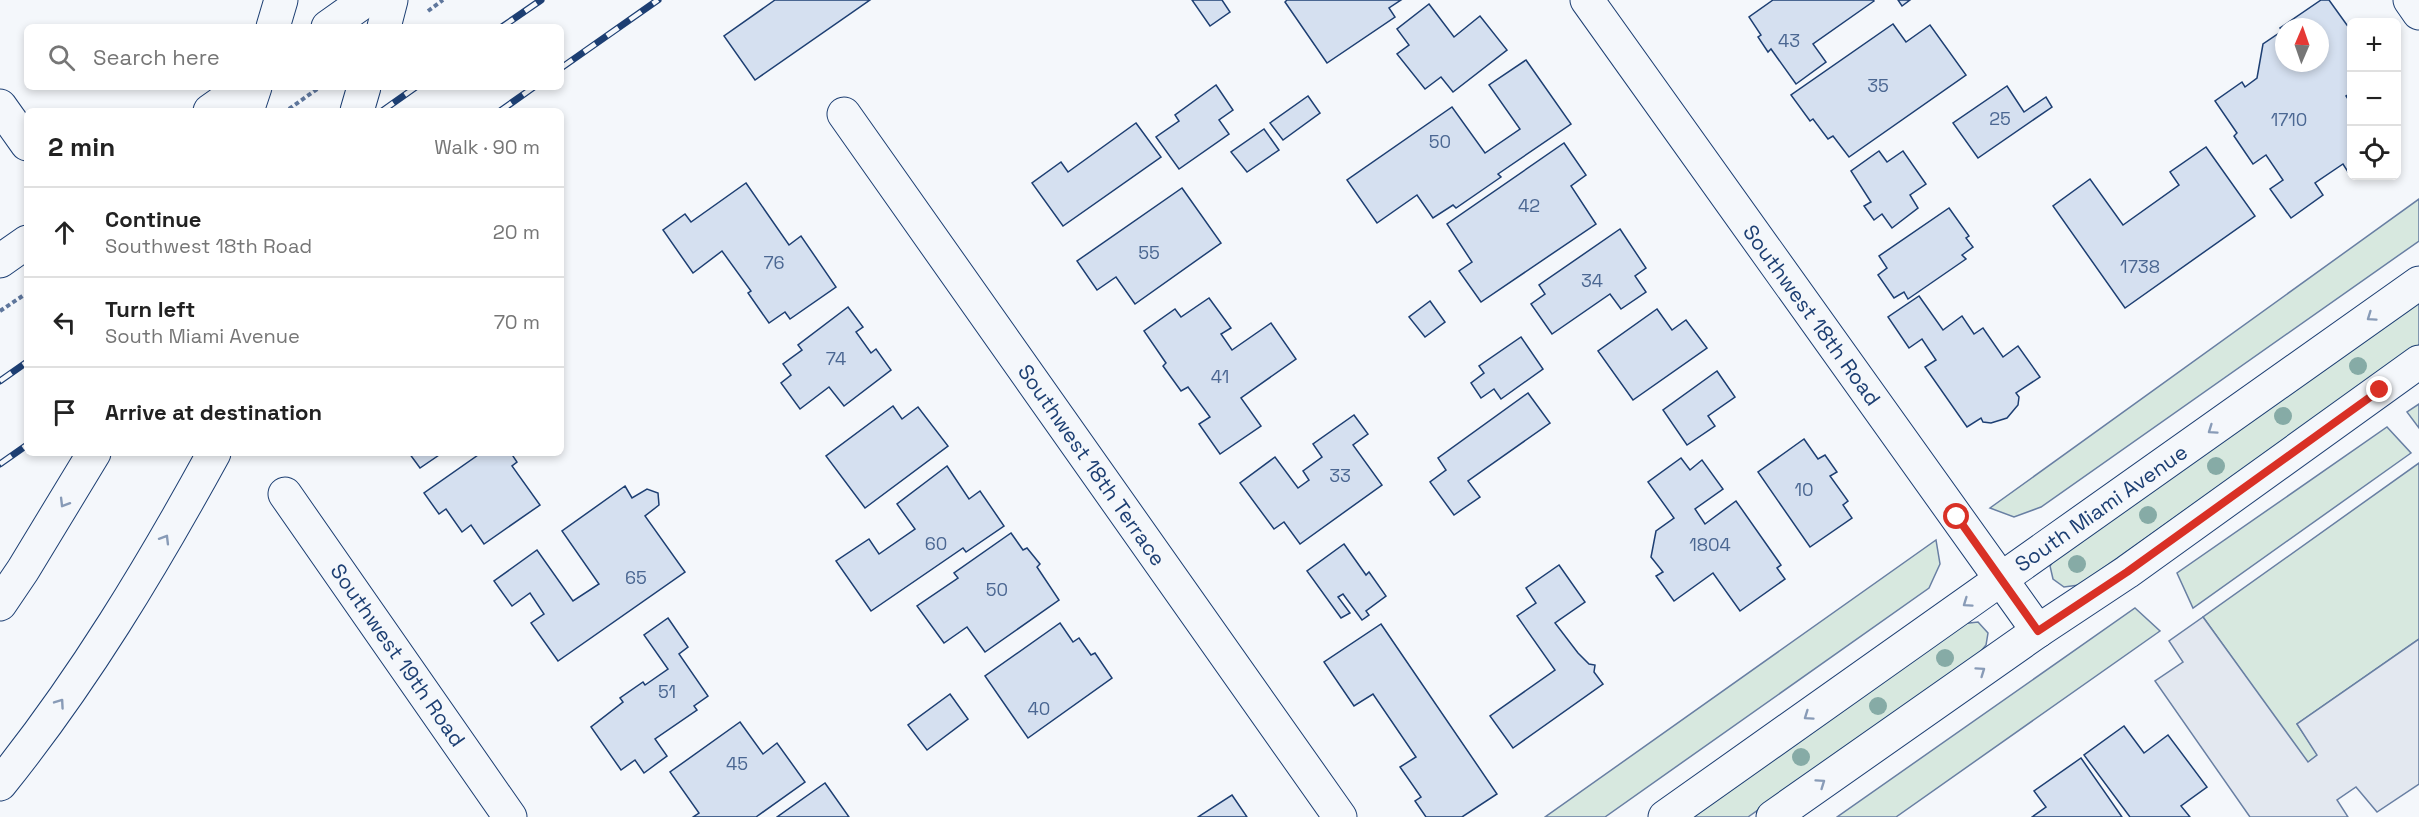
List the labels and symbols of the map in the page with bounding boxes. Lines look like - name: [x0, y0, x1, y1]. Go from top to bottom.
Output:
- north arrow: [2275, 18, 2329, 72]
- house number: 43: [1778, 29, 1800, 52]
- house number: 35: [1867, 74, 1889, 97]
- house number: 25: [1989, 107, 2011, 130]
- house number: 1710: [2271, 108, 2307, 131]
- house number: 50: [1429, 130, 1451, 153]
- house number: 42: [1518, 194, 1540, 217]
- street label: Southwest 18th Road: [1737, 219, 1887, 411]
- house number: 55: [1138, 241, 1160, 264]
- house number: 76: [763, 251, 785, 274]
- house number: 1738: [2120, 255, 2160, 278]
- house number: 34: [1581, 269, 1603, 292]
- one-way arrow: [2367, 310, 2378, 321]
- house number: 74: [826, 347, 846, 370]
- street label: Southwest 18th Terrace: [1012, 359, 1172, 571]
- house number: 41: [1211, 365, 1229, 388]
- route end: [2366, 376, 2392, 402]
- one-way arrow: [2208, 422, 2219, 433]
- street label: South Miami Avenue: [2009, 438, 2193, 578]
- house number: 33: [1329, 464, 1351, 487]
- house number: 10: [1794, 478, 1814, 501]
- one-way arrow: [59, 497, 71, 507]
- route start: [1943, 503, 1969, 529]
- house number: 60: [925, 532, 947, 555]
- house number: 1804: [1689, 533, 1731, 556]
- one-way arrow: [158, 535, 170, 545]
- street label: Southwest 19th Road: [325, 558, 471, 752]
- house number: 65: [625, 566, 647, 589]
- house number: 50: [986, 578, 1008, 601]
- one-way arrow: [1963, 596, 1974, 607]
- one-way arrow: [1974, 667, 1985, 678]
- house number: 51: [658, 680, 676, 703]
- house number: 40: [1028, 697, 1050, 720]
- one-way arrow: [53, 699, 64, 710]
- one-way arrow: [1804, 708, 1815, 719]
- house number: 45: [726, 752, 748, 775]
- one-way arrow: [1815, 779, 1826, 790]

